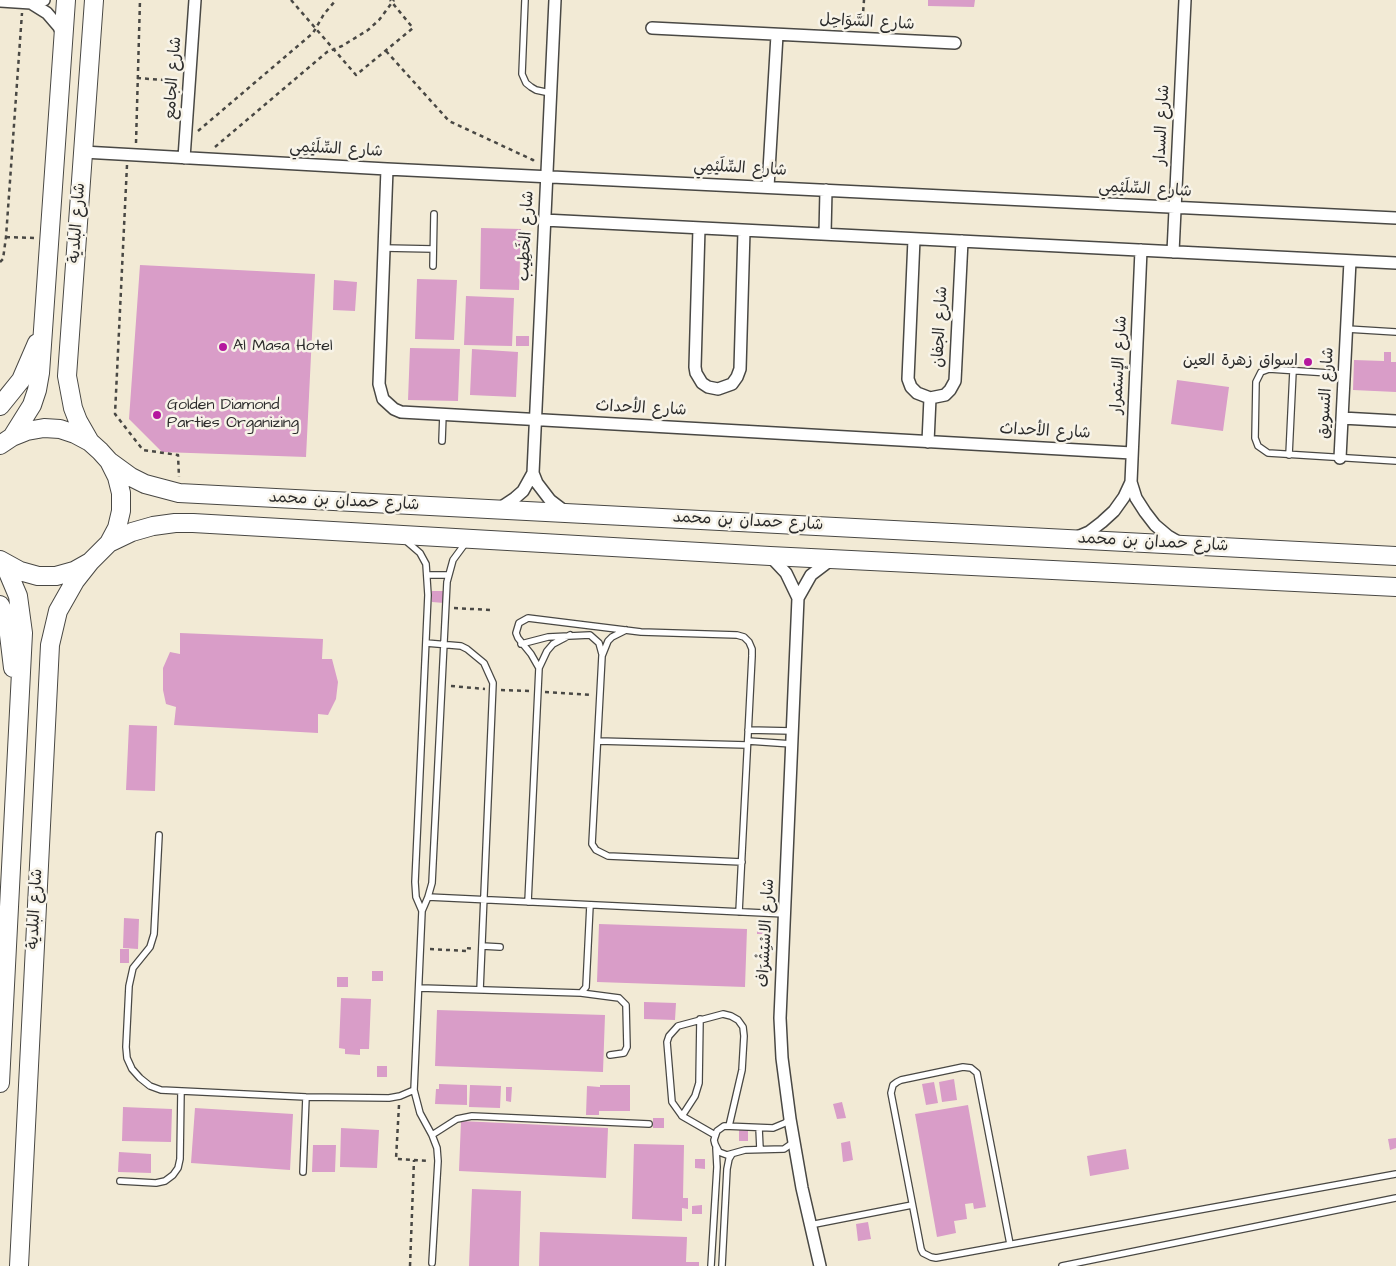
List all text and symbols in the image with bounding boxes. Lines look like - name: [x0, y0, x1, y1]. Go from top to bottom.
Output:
- street label: شارع السَّوَاحِل: [819, 11, 915, 35]
- street label: شارع الجامع: [162, 36, 186, 120]
- street label: شارع السدار: [1151, 84, 1175, 166]
- street label: شارع السِّلَيْمِي: [289, 138, 383, 162]
- street label: شارع السِّلَيْمِي: [693, 157, 787, 181]
- street label: شارع السِّلَيْمِي: [1098, 178, 1192, 202]
- street label: شارع البلدية: [66, 182, 90, 264]
- street label: شارع الخَطِيب: [515, 190, 539, 282]
- street label: شارع الجفان: [929, 286, 953, 368]
- street label: شارع الإستمرار: [1108, 315, 1132, 415]
- place label: Al Masa Hotel: [233, 337, 332, 357]
- marker: Al Masa Hotel: [217, 341, 229, 353]
- street label: شارع التسويق: [1315, 347, 1339, 439]
- place label: اسواق زهرة العين: [1183, 352, 1298, 372]
- marker: اسواق زهرة العين: [1302, 356, 1314, 368]
- place label: Golden Diamond Parties Organizing: [167, 396, 299, 434]
- street label: شارع الأحداث: [595, 397, 687, 421]
- marker: Golden Diamond Parties Organizing: [151, 409, 163, 421]
- street label: شارع الأحداث: [999, 420, 1091, 444]
- street label: شارع حمدان بن محمد: [268, 488, 420, 516]
- street label: شارع حمدان بن محمد: [672, 508, 824, 536]
- street label: شارع حمدان بن محمد: [1077, 529, 1229, 557]
- street label: شارع البلدية: [24, 868, 48, 950]
- street label: شارع الاسْتِشْرَاف: [755, 878, 779, 988]

